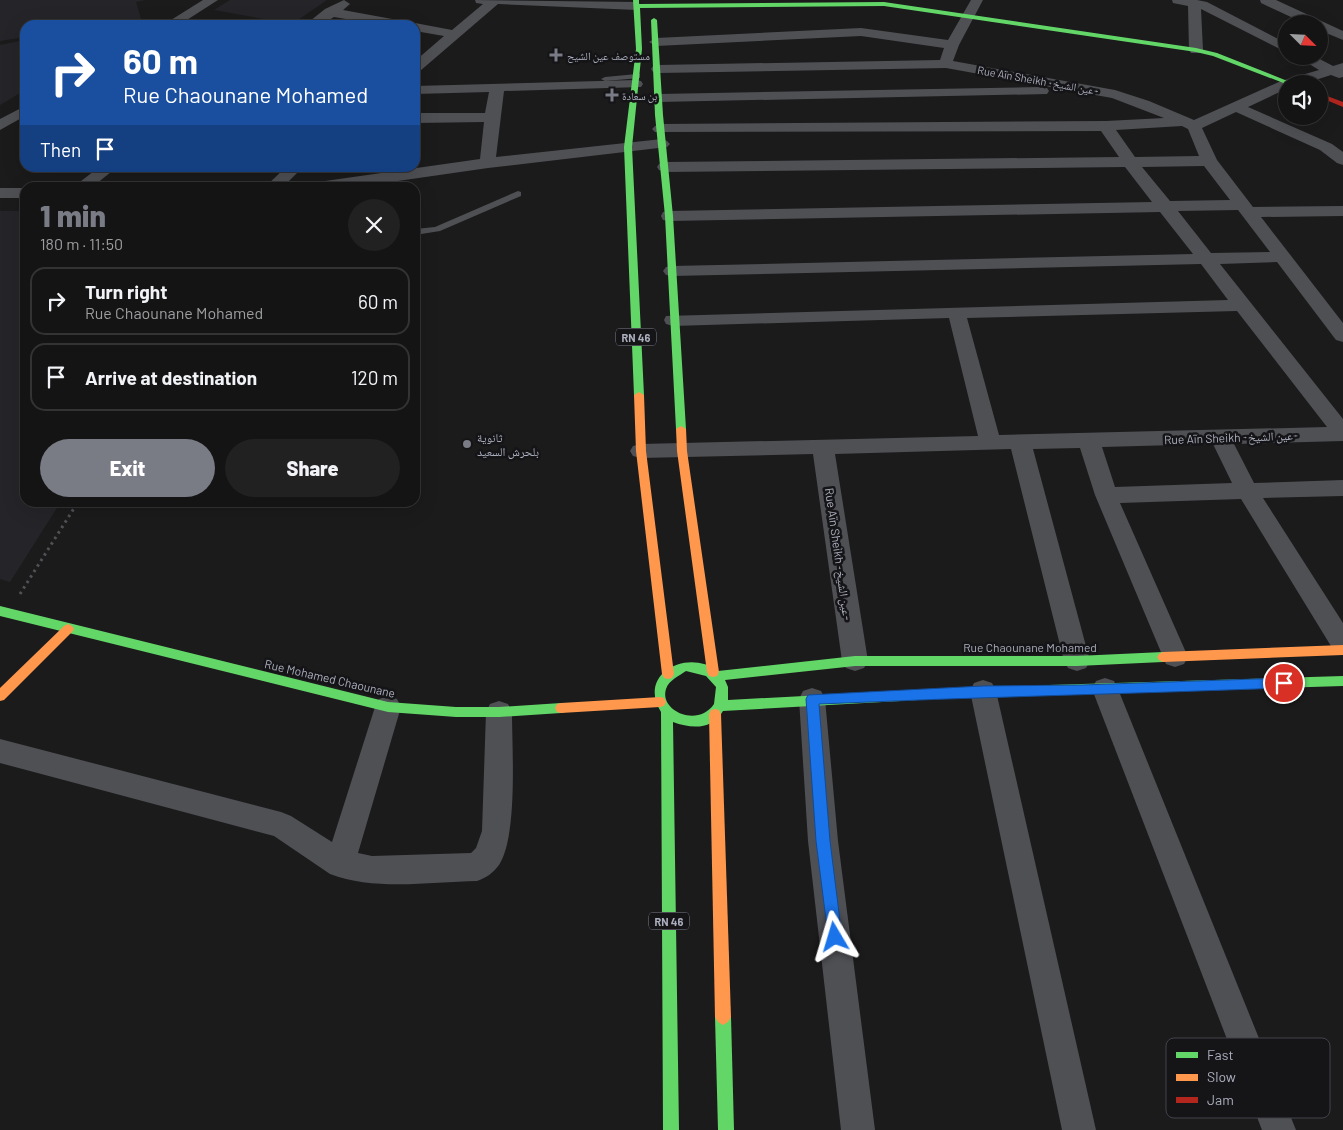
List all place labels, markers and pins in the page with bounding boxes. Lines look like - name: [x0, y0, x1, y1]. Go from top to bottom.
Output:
- marker: مستوصف عين الشيح: [549, 48, 563, 62]
- place label: مستوصف عين الشيح: [567, 49, 650, 63]
- marker: بن سعادة: [606, 89, 618, 101]
- place label: بن سعادة: [622, 89, 657, 103]
- place label: ثانوية بلحرش السعيد: [477, 430, 539, 459]
- marker: ثانوية بلحرش السعيد: [461, 438, 473, 450]
- pin: [1263, 662, 1305, 704]

